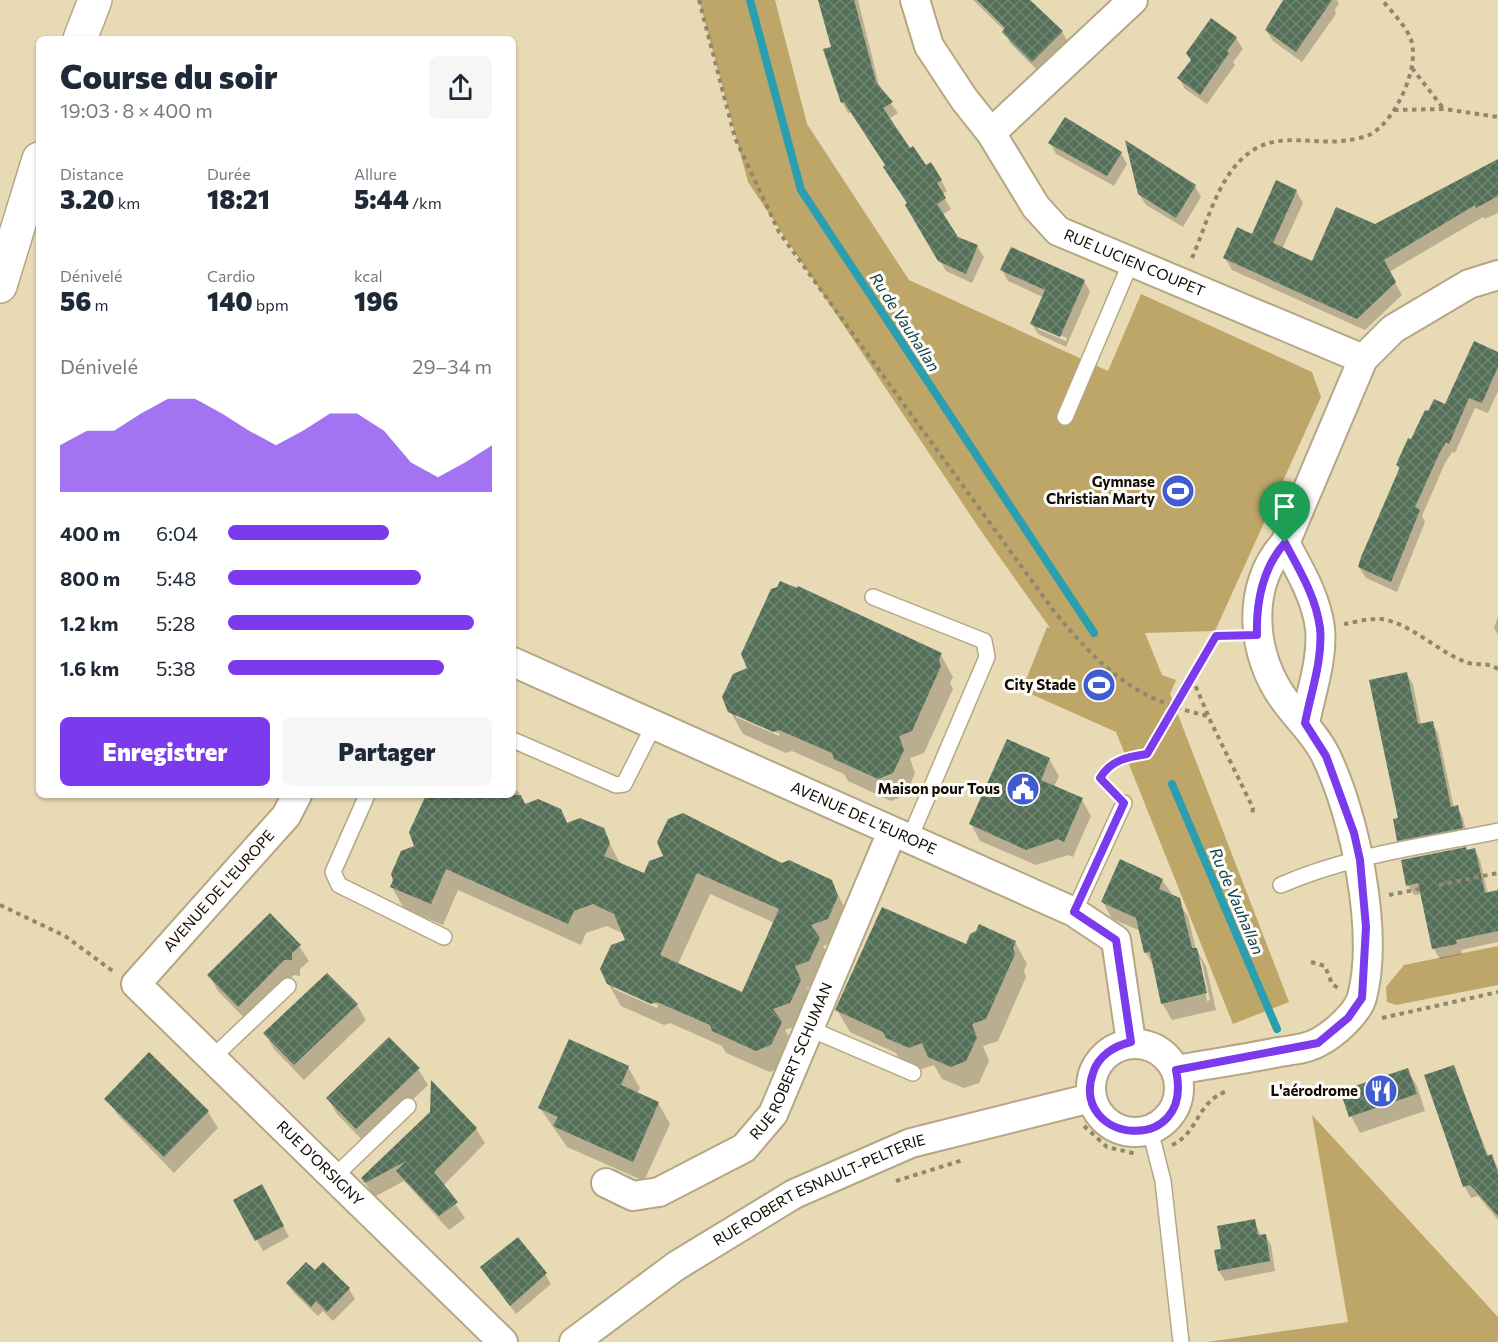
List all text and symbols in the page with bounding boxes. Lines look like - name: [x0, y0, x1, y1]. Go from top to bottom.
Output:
- text: Course du soir: [60, 55, 278, 96]
- button: share: [429, 56, 492, 119]
- text: 19:03 · 8 × 400 m: [60, 98, 213, 122]
- text: Distance: [60, 164, 124, 183]
- text: Durée: [207, 164, 251, 183]
- text: Allure: [354, 164, 397, 183]
- text: 3.20: [60, 183, 115, 214]
- text: 18:21: [207, 183, 270, 214]
- text: 5:44: [354, 183, 409, 214]
- text: km: [115, 193, 140, 212]
- text: /km: [409, 193, 442, 212]
- street label: RUE LUCIEN COUPET: [1062, 225, 1208, 300]
- text: Dénivelé: [60, 266, 122, 285]
- text: Cardio: [207, 266, 255, 285]
- text: kcal: [354, 266, 383, 285]
- water label: Ru de Vauhallan: [866, 269, 944, 375]
- text: 56: [60, 285, 91, 316]
- text: 140: [207, 285, 253, 316]
- text: 196: [354, 285, 399, 316]
- text: m: [91, 295, 109, 314]
- text: bpm: [253, 295, 289, 314]
- text: Dénivelé: [60, 354, 138, 378]
- text: 29–34 m: [412, 354, 492, 378]
- place label: Gymnase Christian Marty: [1046, 472, 1156, 507]
- sports icon: Gymnase Christian Marty: [1160, 473, 1196, 509]
- pin: [1259, 481, 1310, 543]
- icon: arrive: [1268, 490, 1301, 523]
- text: 400 m: [60, 521, 120, 545]
- text: 6:04: [156, 521, 198, 545]
- text: 800 m: [60, 566, 120, 590]
- text: 5:48: [156, 566, 196, 590]
- text: 1.2 km: [60, 611, 118, 635]
- text: 5:28: [156, 611, 195, 635]
- text: 1.6 km: [60, 656, 119, 680]
- text: 5:38: [156, 656, 196, 680]
- sports icon: City Stade: [1081, 667, 1117, 703]
- place label: City Stade: [1004, 675, 1076, 693]
- button: Enregistrer: [60, 717, 270, 786]
- button: Partager: [282, 717, 492, 786]
- public building icon: Maison pour Tous: [1005, 771, 1041, 807]
- street label: AVENUE DE L'EUROPE: [789, 777, 940, 858]
- place label: Maison pour Tous: [878, 779, 1000, 797]
- street label: AVENUE DE L'EUROPE: [159, 826, 278, 955]
- water label: Ru de Vauhallan: [1206, 845, 1268, 957]
- street label: RUE ROBERT SCHUMAN: [745, 980, 835, 1143]
- restaurant icon: L'aérodrome: [1363, 1073, 1399, 1109]
- place label: L'aérodrome: [1270, 1081, 1358, 1099]
- street label: RUE D'ORSIGNY: [274, 1117, 368, 1209]
- street label: RUE ROBERT ESNAULT-PELTERIE: [710, 1130, 927, 1249]

